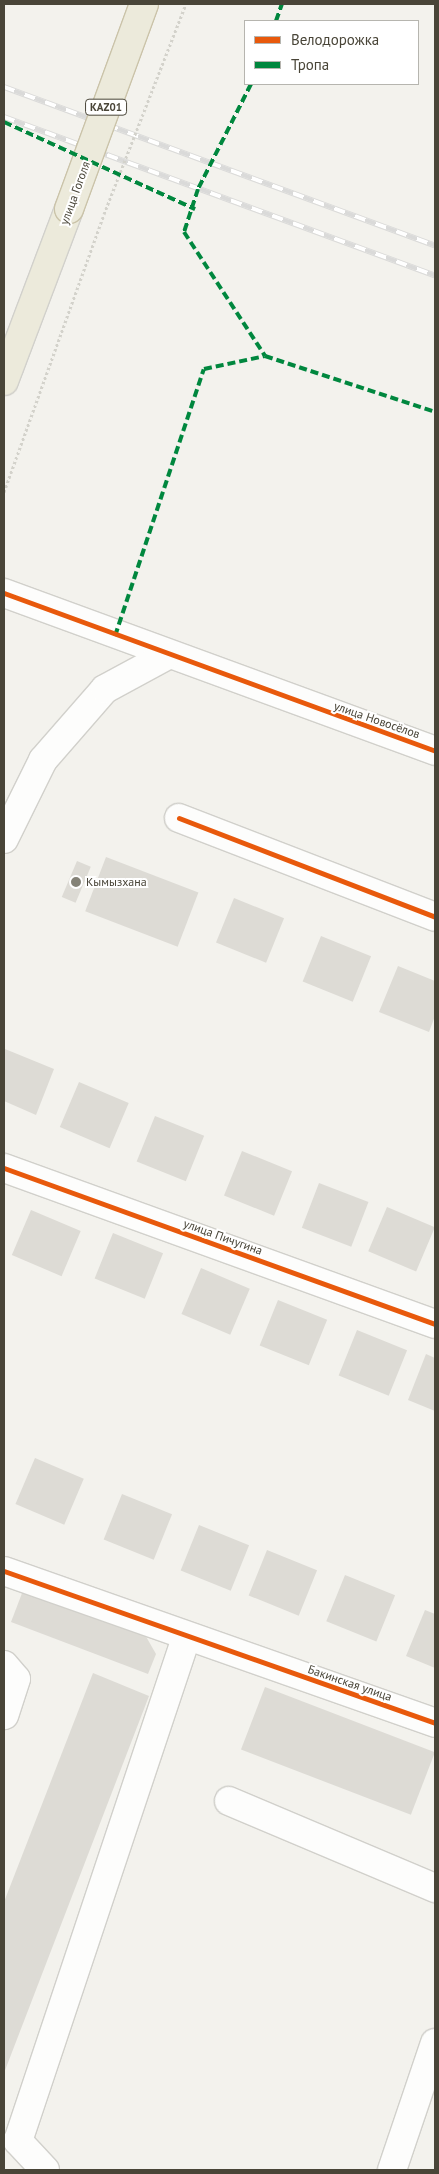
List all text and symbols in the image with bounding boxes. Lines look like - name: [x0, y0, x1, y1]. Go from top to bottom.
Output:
- legend: [244, 20, 419, 85]
- text: Велодорожка: [291, 30, 379, 49]
- text: Тропа: [291, 55, 329, 74]
- road number: KАZ01: [85, 98, 127, 115]
- street label: улица Гоголя: [57, 159, 93, 227]
- street label: улица Новосёлов: [332, 699, 422, 741]
- place label: Кымызхана: [86, 875, 147, 889]
- marker: Кымызхана: [70, 876, 82, 888]
- street label: улица Пичугина: [181, 1216, 265, 1258]
- street label: Бакинская улица: [306, 1662, 394, 1704]

